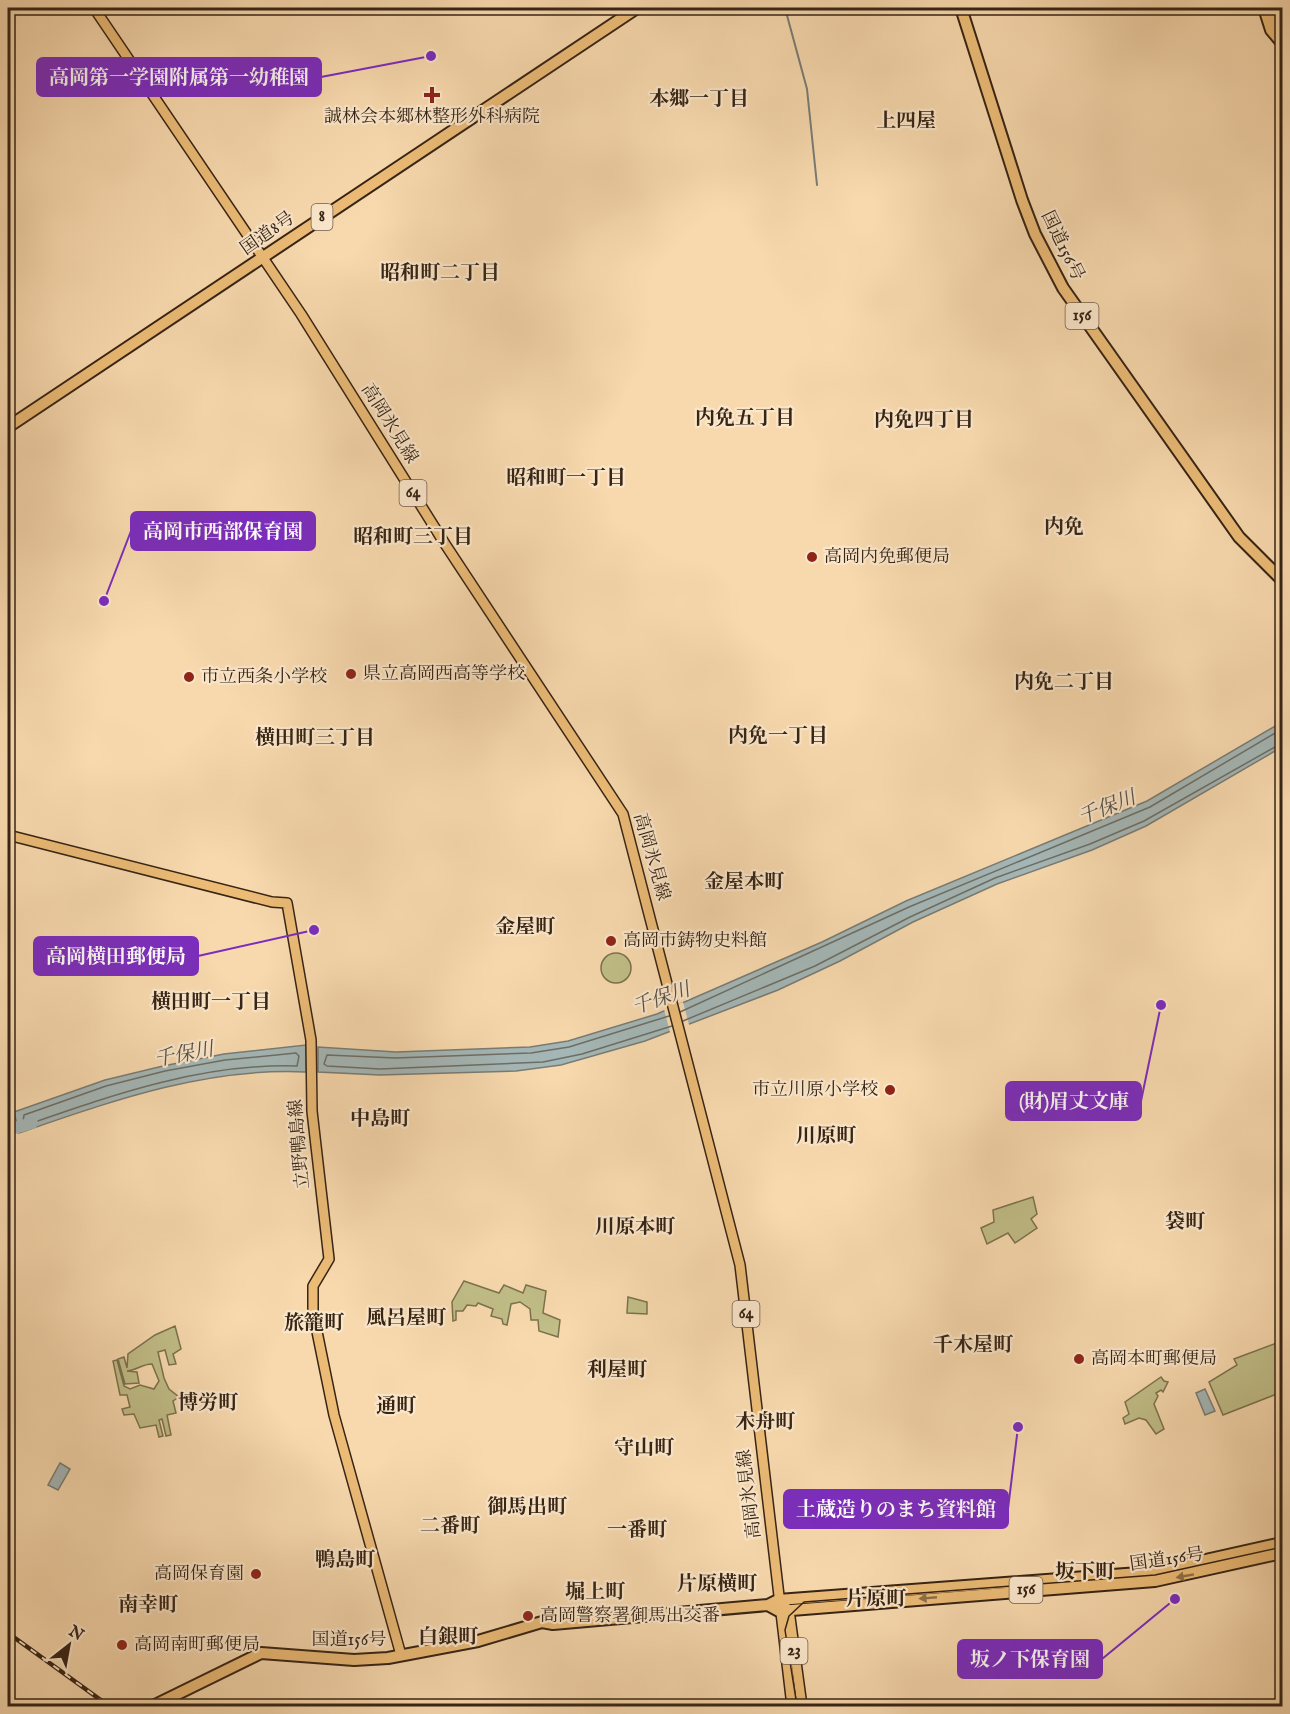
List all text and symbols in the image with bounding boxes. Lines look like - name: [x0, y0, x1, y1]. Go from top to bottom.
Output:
- callout: 高岡第一学園附属第一幼稚園: [37, 58, 321, 96]
- text: 高岡第一学園附属第一幼稚園: [49, 66, 309, 91]
- marker: 誠林会本郷林整形外科病院: [423, 86, 441, 104]
- district label: 本郷一丁目: [649, 87, 749, 112]
- place label: 誠林会本郷林整形外科病院: [324, 106, 540, 129]
- district label: 上四屋: [876, 109, 936, 134]
- road number: 8: [312, 204, 332, 230]
- street label: 国道8号: [236, 207, 300, 261]
- street label: 国道156号: [1035, 207, 1089, 285]
- district label: 昭和町二丁目: [380, 261, 500, 286]
- road number: 156: [1066, 303, 1098, 329]
- street label: 高岡氷見線: [355, 380, 423, 468]
- district label: 内免五丁目: [695, 406, 795, 431]
- district label: 内免四丁目: [874, 408, 974, 433]
- district label: 昭和町一丁目: [506, 466, 626, 491]
- road number: 64: [400, 480, 426, 506]
- callout: 高岡市西部保育園: [131, 512, 315, 550]
- district label: 内免: [1044, 515, 1084, 540]
- text: 高岡市西部保育園: [143, 520, 303, 545]
- district label: 昭和町三丁目: [353, 525, 473, 550]
- place label: 高岡内免郵便局: [824, 546, 950, 569]
- marker: 高岡内免郵便局: [805, 550, 819, 564]
- place label: 県立高岡西高等学校: [363, 663, 525, 686]
- place label: 市立西条小学校: [201, 666, 327, 689]
- marker: 県立高岡西高等学校: [344, 667, 358, 681]
- marker: 市立西条小学校: [182, 670, 196, 684]
- district label: 内免二丁目: [1014, 670, 1114, 695]
- district label: 内免一丁目: [728, 724, 828, 749]
- district label: 横田町三丁目: [255, 726, 375, 751]
- water label: 千保川: [1075, 785, 1141, 830]
- street label: 高岡氷見線: [628, 811, 674, 903]
- district label: 金屋本町: [704, 870, 785, 895]
- district label: 金屋町: [495, 915, 556, 940]
- place label: 高岡市鋳物史料館: [623, 930, 767, 953]
- marker: 高岡市鋳物史料館: [604, 934, 618, 948]
- callout: 高岡横田郵便局: [34, 937, 198, 975]
- text: 高岡横田郵便局: [46, 945, 186, 970]
- water label: 千保川: [629, 977, 695, 1021]
- district label: 横田町一丁目: [151, 990, 271, 1015]
- water label: 千保川: [152, 1037, 218, 1073]
- place label: 市立川原小学校: [752, 1079, 878, 1102]
- callout: (財)眉丈文庫: [1006, 1082, 1141, 1120]
- marker: 市立川原小学校: [883, 1083, 897, 1097]
- text: (財)眉丈文庫: [1019, 1090, 1129, 1115]
- street label: 立野鴨島線: [285, 1098, 315, 1190]
- district label: 中島町: [350, 1107, 411, 1132]
- district label: 川原町: [796, 1124, 857, 1149]
- district label: 袋町: [1165, 1210, 1206, 1235]
- district label: 川原本町: [595, 1215, 676, 1240]
- road number: 64: [732, 1301, 760, 1327]
- district label: 風呂屋町: [366, 1306, 447, 1331]
- district label: 旅籠町: [284, 1311, 345, 1336]
- district label: 千木屋町: [933, 1333, 1014, 1358]
- place label: 高岡本町郵便局: [1091, 1348, 1217, 1371]
- marker: 高岡本町郵便局: [1072, 1352, 1086, 1366]
- district label: 利屋町: [587, 1358, 648, 1383]
- district label: 博労町: [178, 1391, 239, 1416]
- district label: 通町: [376, 1394, 417, 1419]
- district label: 木舟町: [735, 1410, 796, 1435]
- district label: 守山町: [614, 1436, 675, 1461]
- street label: 高岡氷見線: [733, 1448, 767, 1540]
- callout: 土蔵造りのまち資料館: [784, 1490, 1008, 1528]
- district label: 御馬出町: [487, 1495, 568, 1520]
- text: 土蔵造りのまち資料館: [796, 1498, 996, 1523]
- district label: 二番町: [420, 1514, 481, 1539]
- district label: 一番町: [607, 1518, 668, 1543]
- street label: 国道156号: [1128, 1543, 1206, 1577]
- district label: 鴨島町: [315, 1548, 376, 1573]
- district label: 坂下町: [1055, 1560, 1116, 1585]
- place label: 高岡保育園: [154, 1563, 244, 1586]
- marker: 高岡保育園: [249, 1567, 263, 1581]
- district label: 片原横町: [677, 1572, 758, 1597]
- one-way arrow: [1175, 1572, 1194, 1581]
- road number: 156: [1010, 1577, 1042, 1603]
- district label: 堀上町: [565, 1580, 626, 1605]
- district label: 片原町: [846, 1587, 907, 1612]
- district label: 南幸町: [118, 1593, 179, 1618]
- one-way arrow: [918, 1593, 937, 1603]
- place label: 高岡警察署御馬出交番: [540, 1605, 720, 1628]
- marker: 高岡警察署御馬出交番: [521, 1609, 535, 1623]
- north arrow: [39, 1615, 99, 1675]
- text: N: [64, 1621, 87, 1646]
- district label: 白銀町: [418, 1625, 479, 1650]
- street label: 国道156号: [312, 1629, 386, 1652]
- place label: 高岡南町郵便局: [134, 1634, 260, 1657]
- marker: 高岡南町郵便局: [115, 1638, 129, 1652]
- road number: 23: [780, 1638, 808, 1664]
- callout: 坂ノ下保育園: [958, 1640, 1102, 1678]
- text: 坂ノ下保育園: [970, 1648, 1090, 1673]

